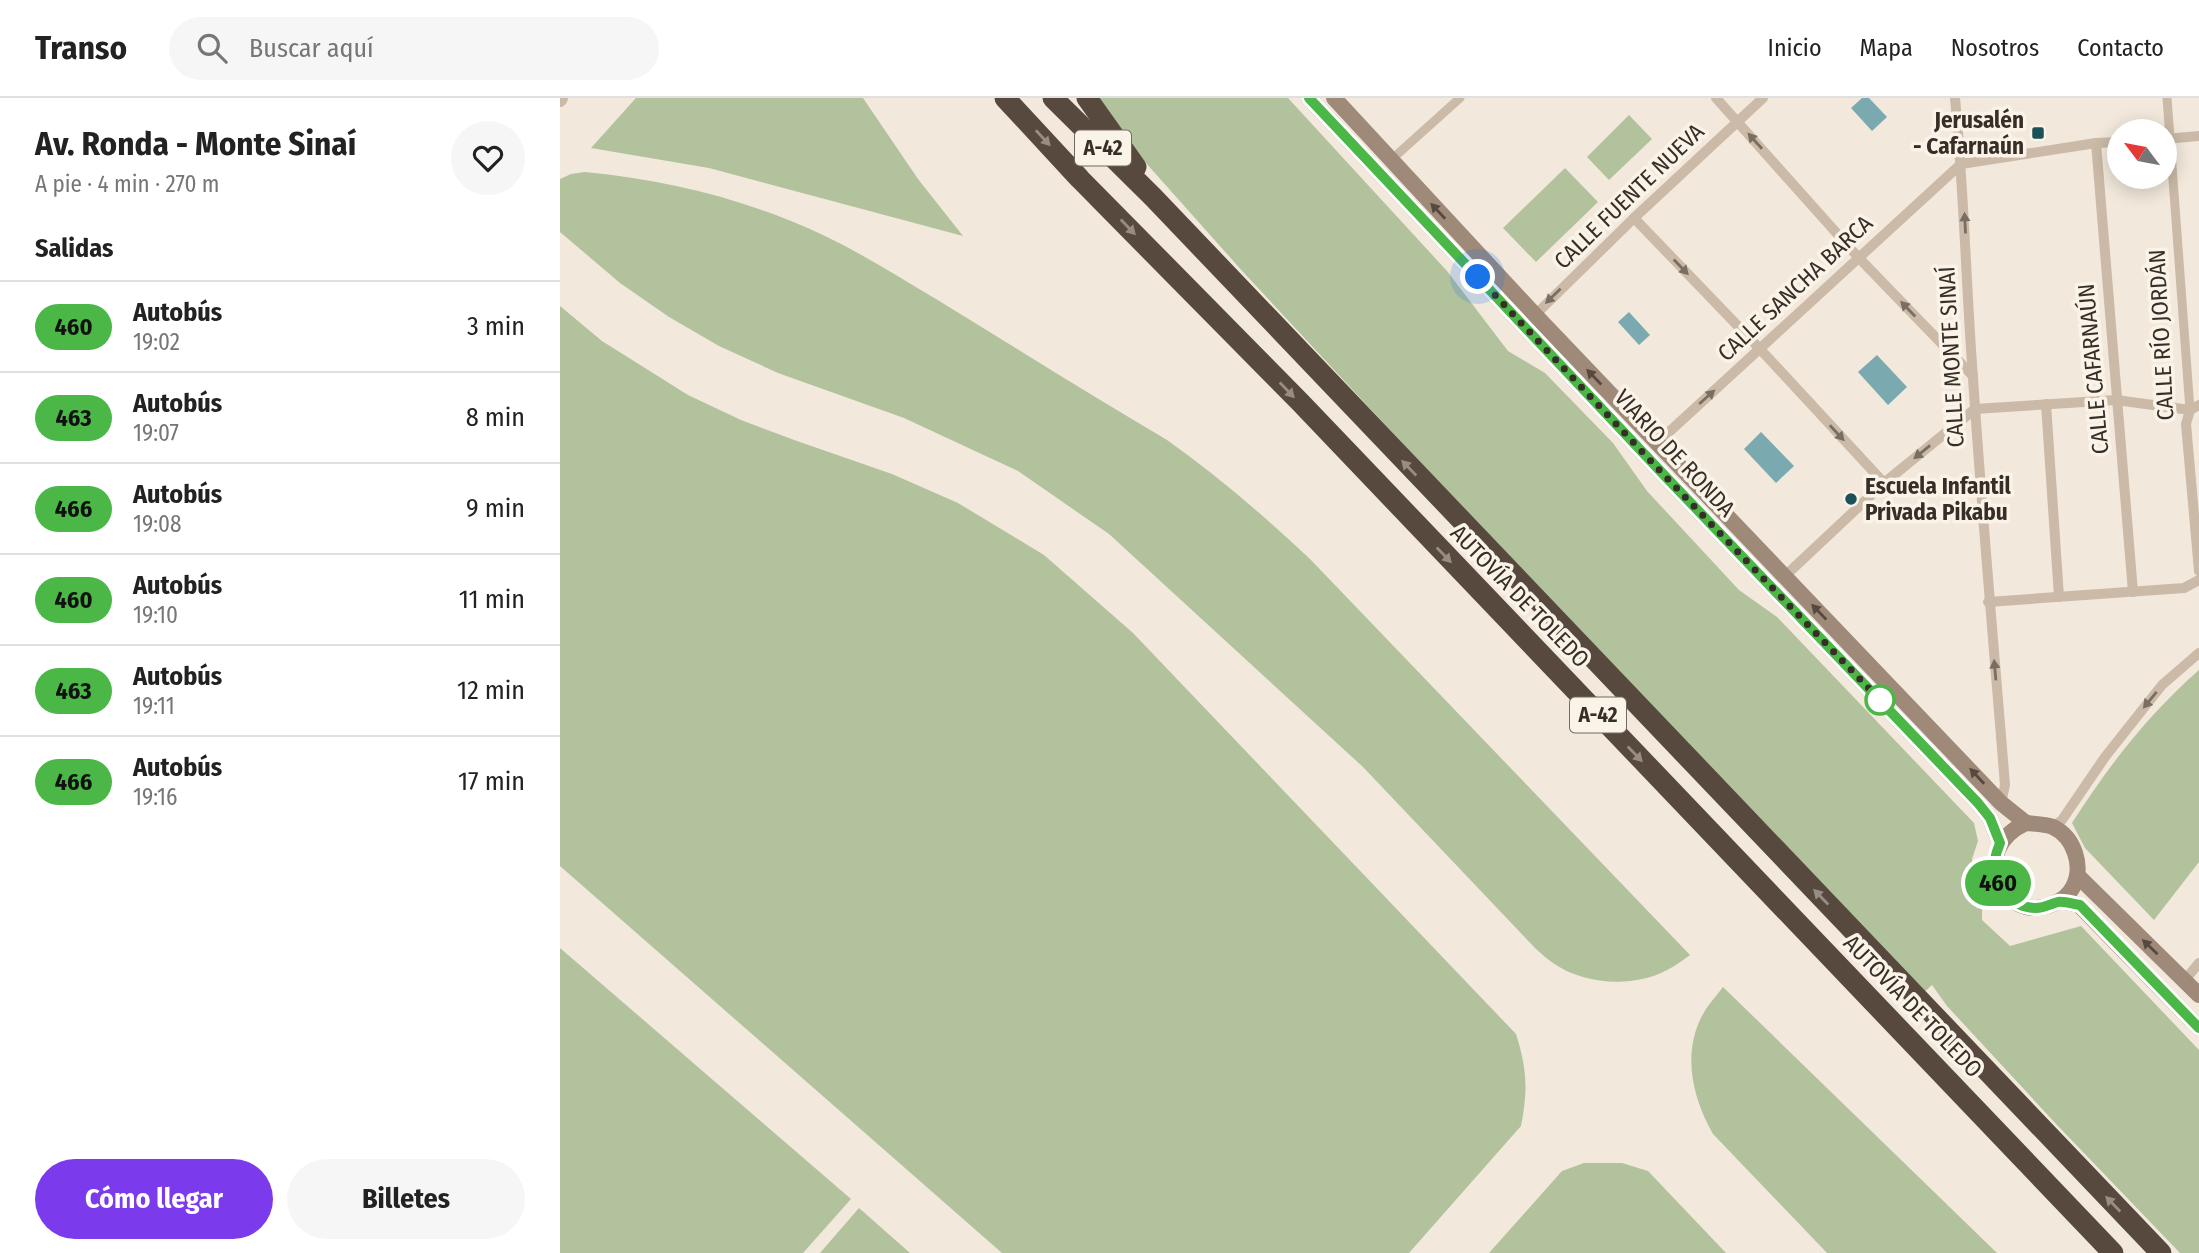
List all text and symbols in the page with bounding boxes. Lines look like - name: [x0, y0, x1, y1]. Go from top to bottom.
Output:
- search box: [169, 17, 659, 80]
- text: Transo: [35, 28, 127, 68]
- icon: search: [193, 29, 231, 67]
- text: Buscar aquí: [249, 33, 374, 64]
- text: Inicio: [1768, 34, 1822, 62]
- text: Mapa: [1860, 34, 1913, 62]
- text: Nosotros: [1951, 34, 2039, 62]
- text: Contacto: [2077, 34, 2164, 62]
- place label: Jerusalén - Cafarnaún: [1913, 106, 2024, 160]
- street label: CALLE FUENTE NUEVA: [1548, 117, 1710, 275]
- north arrow: [2107, 119, 2177, 189]
- map controls: [2107, 119, 2177, 189]
- button: heart: [451, 121, 525, 195]
- text: Av. Ronda - Monte Sinaí: [35, 124, 356, 164]
- marker: Jerusalén - Cafarnaún: [2030, 125, 2046, 141]
- one-way arrow: [1034, 129, 1050, 146]
- road number: A-42: [1075, 130, 1131, 166]
- one-way arrow: [1748, 133, 1764, 150]
- text: A pie · 4 min · 270 m: [35, 170, 220, 198]
- one-way arrow: [1431, 203, 1447, 220]
- street label: CALLE SANCHA BARCA: [1712, 209, 1878, 367]
- one-way arrow: [1959, 212, 1970, 234]
- one-way arrow: [1120, 219, 1137, 236]
- text: Salidas: [35, 233, 113, 264]
- street label: CALLE RÍO JORDÁN: [2142, 249, 2179, 421]
- one-way arrow: [1673, 258, 1689, 275]
- your location: [1460, 259, 1495, 294]
- street label: CALLE MONTE SINAÍ: [1931, 266, 1970, 448]
- street label: CALLE CAFARNAÚN: [2071, 283, 2114, 455]
- one-way arrow: [1545, 288, 1562, 305]
- text: Autobús: [133, 297, 222, 328]
- one-way arrow: [1900, 301, 1917, 318]
- text: 3 min: [467, 311, 525, 342]
- text: 460: [55, 313, 93, 341]
- text: 19:02: [133, 328, 180, 356]
- one-way arrow: [1586, 369, 1602, 386]
- one-way arrow: [1279, 381, 1295, 398]
- street label: VIARIO DE RONDA: [1609, 384, 1741, 522]
- text: Autobús: [133, 388, 222, 419]
- one-way arrow: [1698, 390, 1715, 406]
- text: 8 min: [466, 402, 525, 433]
- text: 463: [55, 404, 92, 432]
- text: 19:07: [133, 419, 179, 447]
- one-way arrow: [1829, 424, 1845, 442]
- one-way arrow: [1914, 444, 1931, 459]
- one-way arrow: [1402, 460, 1418, 477]
- place label: Escuela Infantil Privada Pikabu: [1865, 472, 2012, 526]
- text: Autobús: [133, 479, 222, 510]
- marker: Escuela Infantil Privada Pikabu: [1843, 491, 1859, 507]
- text: 9 min: [466, 493, 525, 524]
- text: 466: [55, 495, 92, 523]
- text: 19:08: [133, 510, 182, 538]
- street label: AUTOVÍA DE TOLEDO: [1445, 518, 1596, 673]
- one-way arrow: [1436, 546, 1453, 563]
- text: Autobús: [133, 570, 222, 601]
- text: 11 min: [459, 584, 525, 615]
- text: 460: [55, 586, 93, 614]
- text: 19:10: [133, 601, 178, 629]
- one-way arrow: [1811, 604, 1827, 621]
- one-way arrow: [1989, 659, 2000, 681]
- text: Autobús: [133, 661, 222, 692]
- text: 12 min: [457, 675, 525, 706]
- text: 463: [55, 677, 92, 705]
- unlabelled marker: [1865, 685, 1895, 715]
- text: 19:11: [133, 692, 175, 720]
- one-way arrow: [2143, 692, 2158, 709]
- road number: A-42: [1570, 698, 1626, 732]
- one-way arrow: [1627, 746, 1644, 763]
- text: Autobús: [133, 752, 222, 783]
- text: 17 min: [458, 766, 525, 797]
- text: 466: [55, 768, 92, 796]
- one-way arrow: [1969, 768, 1985, 785]
- text: 19:16: [133, 783, 177, 811]
- line badge: 460: [1958, 860, 2038, 906]
- text: 460: [1979, 869, 2017, 897]
- one-way arrow: [1813, 889, 1830, 906]
- street label: AUTOVÍA DE TOLEDO: [1838, 928, 1989, 1083]
- one-way arrow: [2142, 938, 2159, 955]
- button: Cómo llegar: [35, 1159, 273, 1239]
- button: Billetes: [287, 1159, 525, 1239]
- one-way arrow: [2106, 1196, 2122, 1213]

